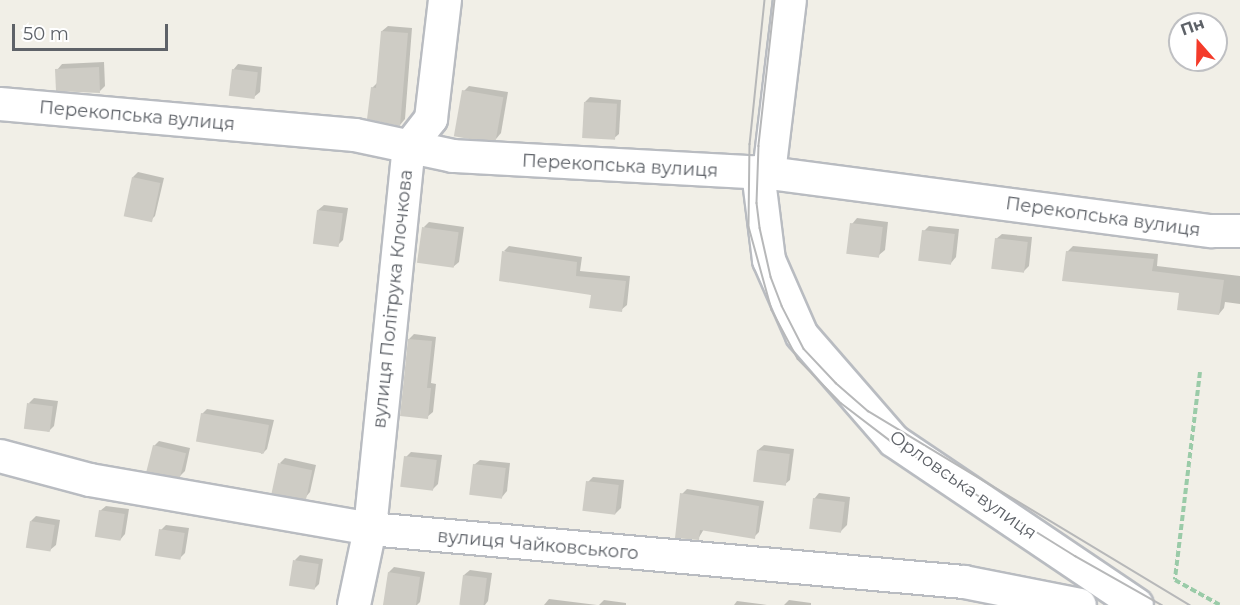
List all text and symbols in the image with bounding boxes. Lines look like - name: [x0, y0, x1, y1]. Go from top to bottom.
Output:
- scale bar: [15, 12, 171, 50]
- north arrow: [1168, 12, 1228, 72]
- text: Пн: [1178, 13, 1207, 40]
- text: 50 m: [23, 23, 69, 45]
- street label: Перекопська вулиця: [38, 97, 236, 135]
- street label: Перекопська вулиця: [521, 150, 719, 182]
- street label: вулиця Політрука Клочкова: [369, 169, 417, 429]
- street label: Перекопська вулиця: [1004, 193, 1202, 241]
- street label: Орловська вулиця: [885, 426, 1041, 544]
- street label: вулиця Чайковського: [436, 525, 640, 565]

